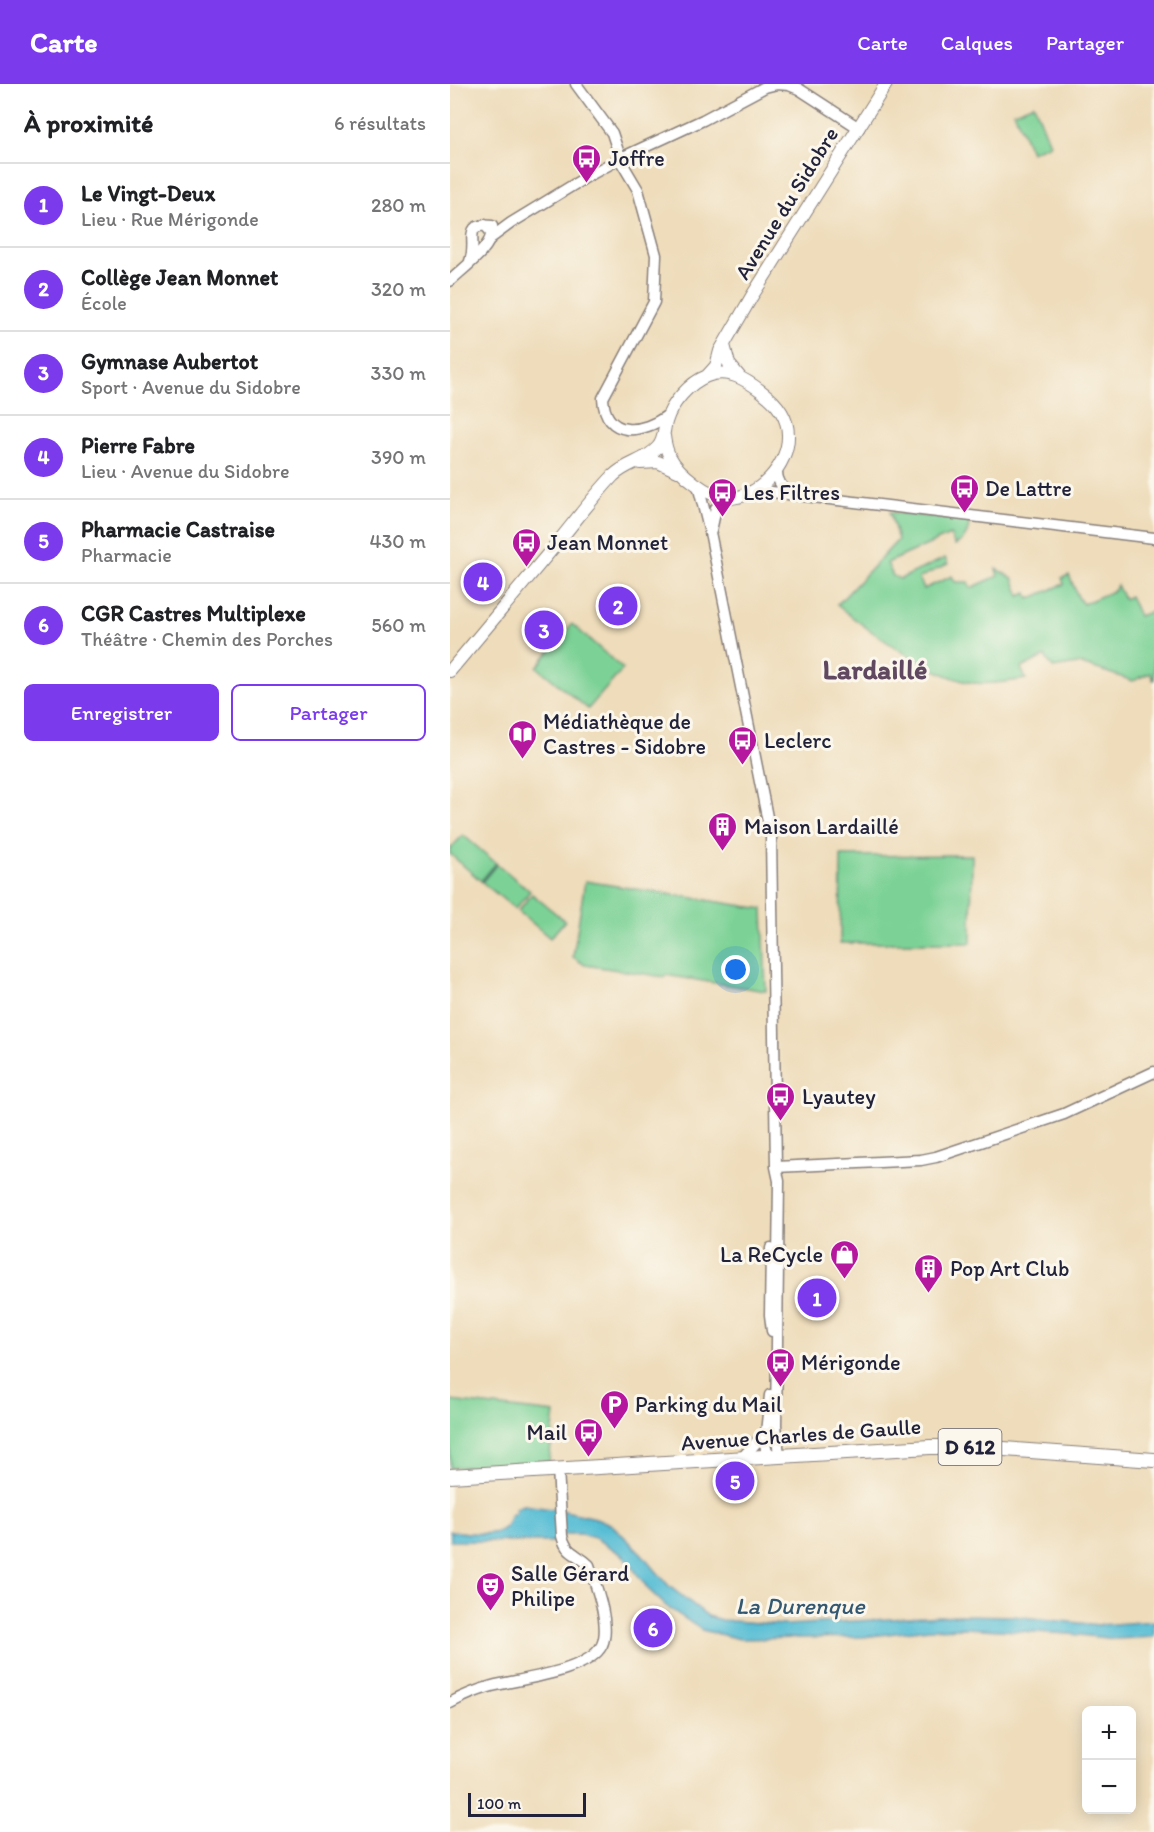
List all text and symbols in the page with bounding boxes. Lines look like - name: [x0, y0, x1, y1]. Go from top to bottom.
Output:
- text: Carte: [30, 25, 97, 59]
- text: Carte: [857, 30, 908, 55]
- text: Calques: [941, 30, 1013, 55]
- text: Partager: [1046, 30, 1124, 55]
- text: À proximité: [24, 107, 153, 139]
- text: 6 résultats: [334, 111, 426, 135]
- street label: Avenue du Sidobre: [729, 122, 844, 285]
- bus stop icon: Joffre: [571, 142, 603, 184]
- place label: Joffre: [608, 145, 665, 172]
- text: Le Vingt-Deux: [81, 180, 215, 207]
- text: 1: [39, 193, 48, 217]
- text: 280 m: [371, 193, 426, 217]
- text: Lieu · Rue Mérigonde: [81, 207, 259, 231]
- text: Collège Jean Monnet: [81, 264, 278, 291]
- text: 2: [38, 277, 49, 301]
- text: 320 m: [371, 277, 426, 301]
- text: École: [81, 291, 127, 315]
- text: Gymnase Aubertot: [81, 348, 258, 375]
- text: 3: [38, 361, 49, 385]
- text: 330 m: [371, 361, 426, 385]
- text: Sport · Avenue du Sidobre: [81, 375, 301, 399]
- text: Pierre Fabre: [81, 432, 195, 459]
- text: 4: [37, 445, 50, 469]
- text: 390 m: [371, 445, 426, 469]
- text: Lieu · Avenue du Sidobre: [81, 459, 290, 483]
- bus stop icon: De Lattre: [948, 472, 980, 514]
- place label: De Lattre: [985, 475, 1072, 502]
- bus stop icon: Les Filtres: [706, 476, 738, 518]
- place label: Les Filtres: [743, 479, 840, 506]
- text: Pharmacie Castraise: [81, 516, 275, 543]
- bus stop icon: Jean Monnet: [510, 526, 542, 568]
- text: 5: [38, 529, 49, 553]
- text: 430 m: [369, 529, 426, 553]
- place label: Jean Monnet: [547, 529, 668, 556]
- text: Pharmacie: [81, 543, 172, 567]
- pin: 4: [464, 560, 502, 604]
- pin: 2: [598, 584, 638, 628]
- text: CGR Castres Multiplexe: [81, 600, 306, 627]
- pin: 3: [524, 608, 563, 652]
- text: 6: [38, 613, 49, 637]
- text: 560 m: [371, 613, 426, 637]
- text: Théâtre · Chemin des Porches: [81, 627, 333, 651]
- district label: Lardaillé: [823, 652, 927, 686]
- button: Enregistrer: [24, 684, 219, 741]
- button: Partager: [231, 684, 426, 741]
- place label: Médiathèque de Castres - Sidobre: [543, 708, 706, 760]
- library icon: Médiathèque de Castres - Sidobre: [506, 718, 538, 760]
- bus stop icon: Leclerc: [727, 724, 759, 766]
- place label: Leclerc: [764, 727, 832, 754]
- building icon: Maison Lardaillé: [707, 810, 739, 852]
- place label: Maison Lardaillé: [744, 813, 899, 840]
- your location: [721, 955, 750, 984]
- bus stop icon: Lyautey: [765, 1080, 797, 1122]
- place label: Lyautey: [802, 1083, 876, 1110]
- shop icon: La ReCycle: [828, 1238, 860, 1280]
- place label: La ReCycle: [720, 1241, 823, 1268]
- building icon: Pop Art Club: [913, 1252, 945, 1294]
- place label: Pop Art Club: [950, 1255, 1069, 1282]
- pin: 1: [798, 1276, 836, 1320]
- bus stop icon: Mérigonde: [764, 1346, 796, 1388]
- place label: Mérigonde: [801, 1349, 901, 1376]
- parking icon: Parking du Mail: [598, 1388, 630, 1430]
- place label: Parking du Mail: [635, 1391, 782, 1418]
- street label: Avenue Charles de Gaulle: [680, 1413, 922, 1456]
- bus stop icon: Mail: [572, 1416, 604, 1458]
- place label: Mail: [526, 1419, 567, 1446]
- road number: D 612: [938, 1429, 1002, 1465]
- pin: 5: [716, 1458, 754, 1504]
- place label: Salle Gérard Philipe: [511, 1560, 629, 1612]
- theatre icon: Salle Gérard Philipe: [474, 1570, 506, 1612]
- water label: La Durenque: [735, 1591, 866, 1620]
- pin: 6: [634, 1606, 672, 1650]
- map controls: [1082, 1706, 1136, 1814]
- button: +: [1082, 1706, 1136, 1760]
- button: −: [1082, 1760, 1136, 1814]
- scale bar: [468, 1790, 586, 1818]
- text: 100 m: [477, 1794, 521, 1813]

